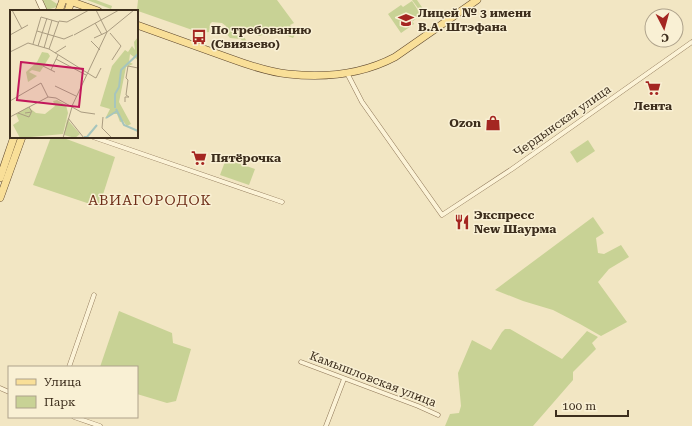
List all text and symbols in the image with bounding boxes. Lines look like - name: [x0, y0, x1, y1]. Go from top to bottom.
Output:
- place label: Лицей № 3 имени В.А. Штэфана: [418, 6, 531, 34]
- north arrow: [644, 8, 684, 48]
- inset map: [10, 10, 138, 138]
- school or university icon: Лицей № 3 имени В.А. Штэфана: [397, 11, 415, 29]
- place label: По требованию (Свиязево): [211, 23, 311, 51]
- bus stop icon: По требованию (Свиязево): [190, 28, 208, 46]
- text: С: [660, 31, 670, 44]
- supermarket icon: Лента: [644, 79, 662, 97]
- street label: Чердынская улица: [511, 82, 614, 160]
- place label: Лента: [634, 99, 672, 113]
- shop icon: Ozon: [484, 114, 502, 132]
- place label: Ozon: [449, 116, 481, 130]
- supermarket icon: Пятёрочка: [190, 149, 208, 167]
- place label: Пятёрочка: [211, 151, 281, 165]
- district label: АВИАГОРОДОК: [88, 192, 212, 208]
- place label: Экспресс New Шаурма: [474, 208, 556, 236]
- restaurant icon: Экспресс New Шаурма: [453, 213, 471, 231]
- street label: Камышловская улица: [308, 348, 439, 410]
- legend: [8, 366, 138, 418]
- text: Улица: [44, 375, 82, 389]
- scale bar: [556, 392, 628, 418]
- text: Парк: [44, 395, 76, 409]
- text: 100 m: [562, 399, 596, 413]

